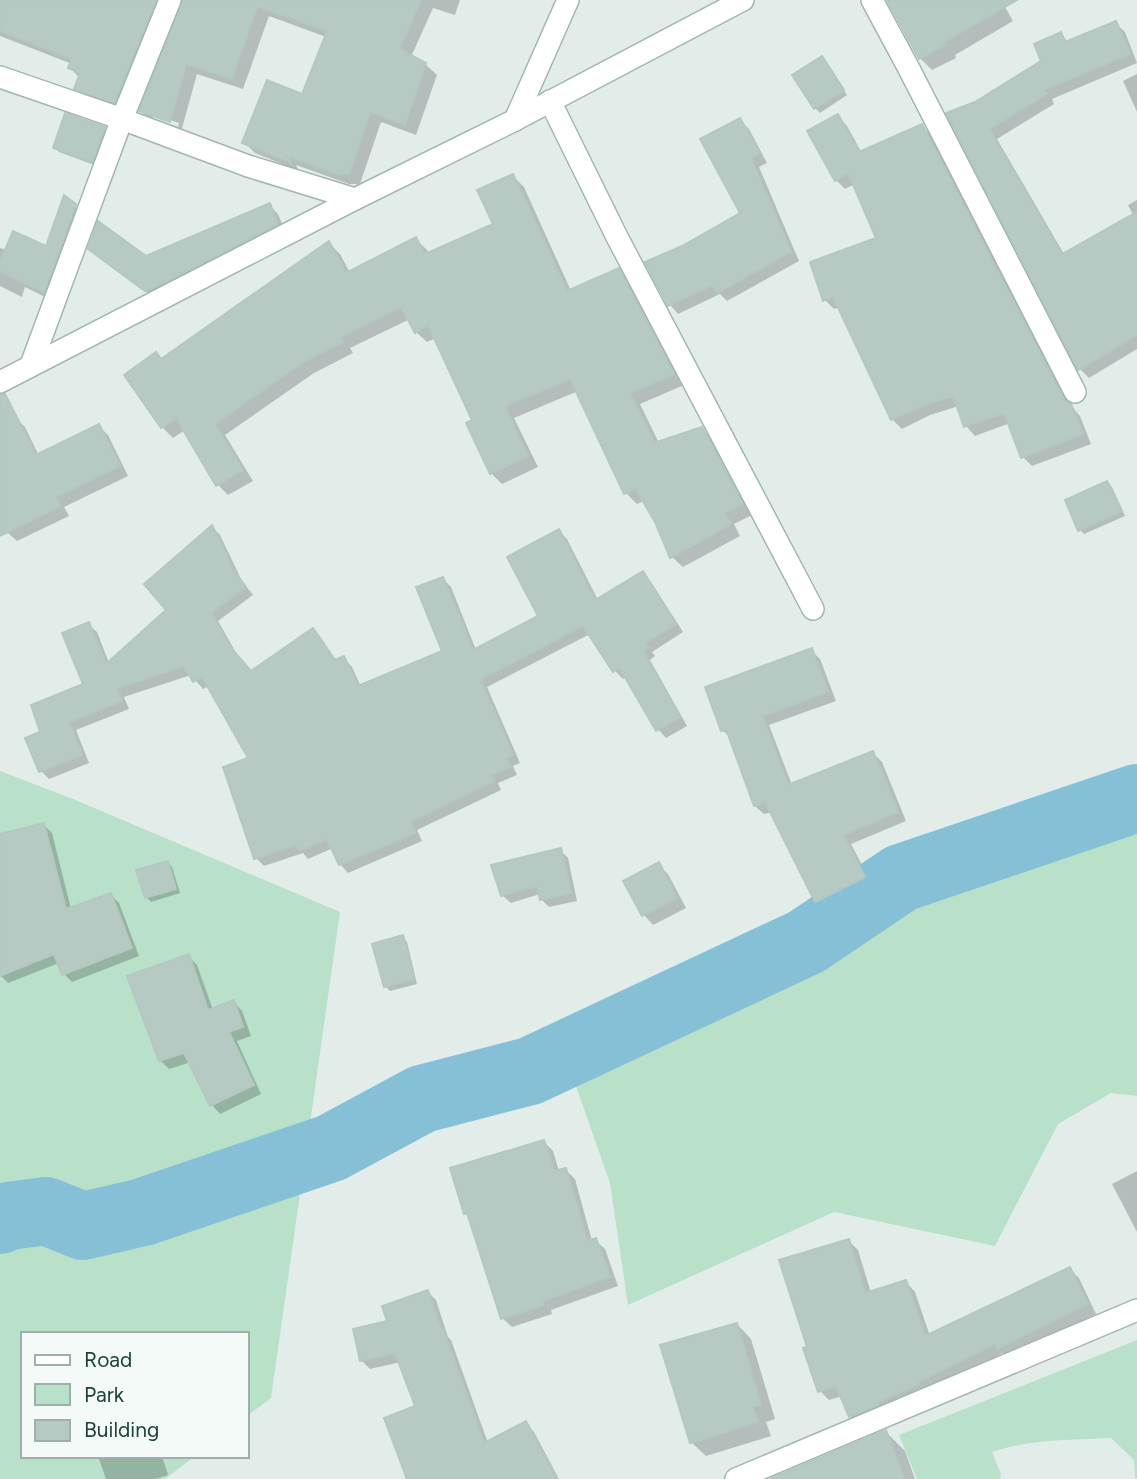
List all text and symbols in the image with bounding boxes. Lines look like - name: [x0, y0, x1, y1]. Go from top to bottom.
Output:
- legend: [21, 1332, 248, 1458]
- text: Road: [84, 1347, 132, 1372]
- text: Park: [84, 1382, 125, 1407]
- text: Building: [84, 1417, 159, 1442]

